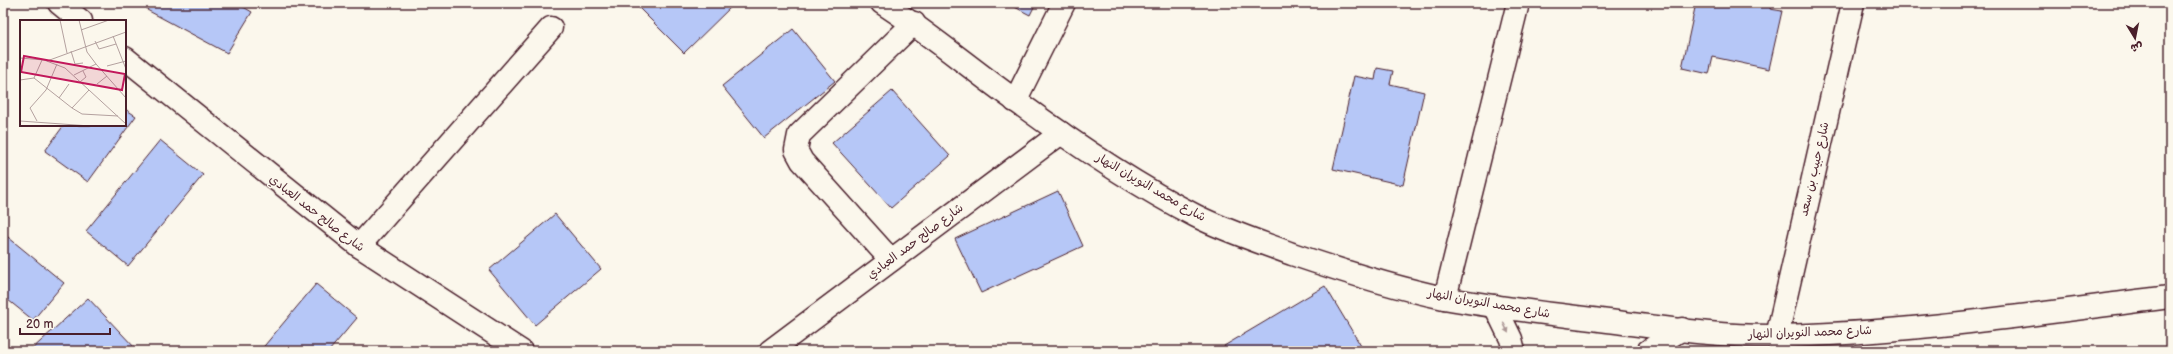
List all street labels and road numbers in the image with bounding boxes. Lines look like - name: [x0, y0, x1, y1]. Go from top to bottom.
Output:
- street label: شارع حبيب بن سعد: [1796, 121, 1834, 218]
- street label: شارع محمد النويران النهار: [1092, 149, 1208, 226]
- street label: شارع صالح حمد العبادي: [265, 172, 367, 256]
- street label: شارع صالح حمد العبادي: [864, 200, 967, 283]
- street label: شارع محمد النويران النهار: [1425, 285, 1551, 323]
- street label: شارع محمد النويران النهار: [1747, 323, 1872, 343]

